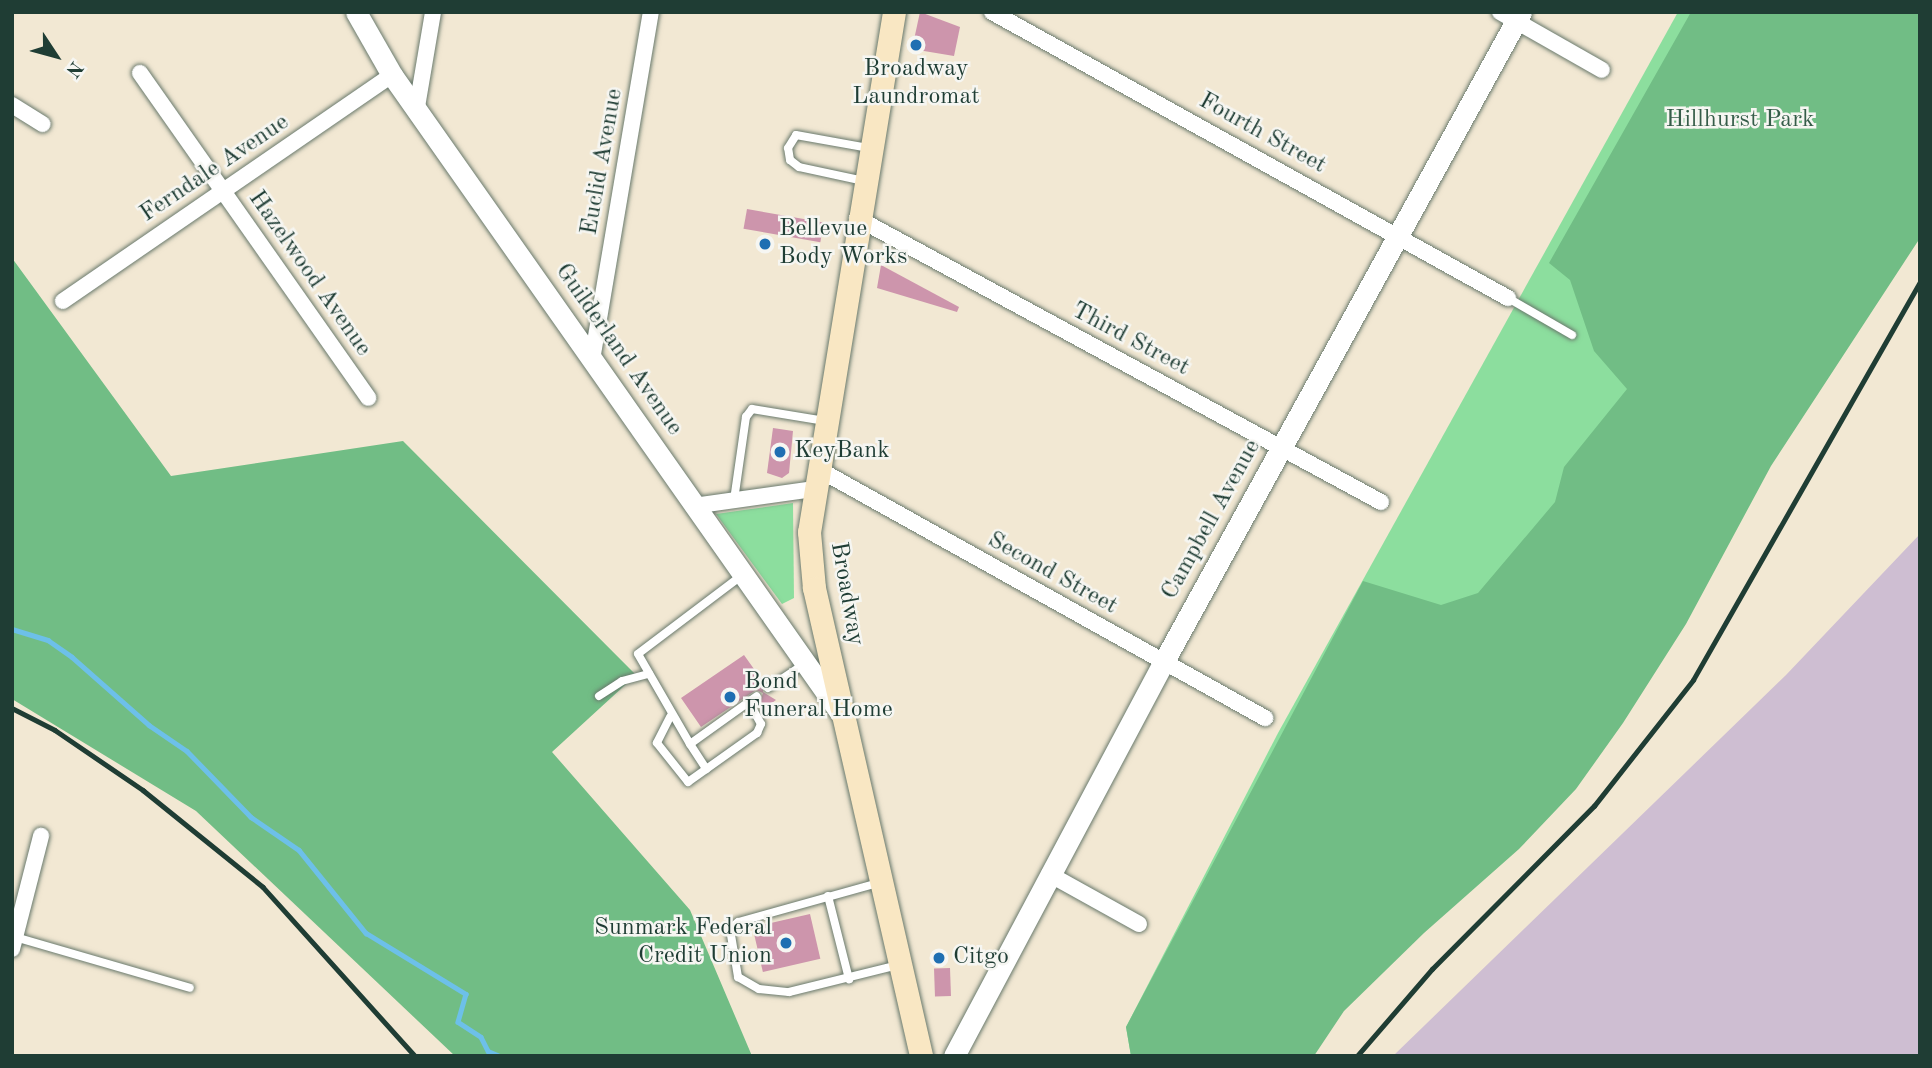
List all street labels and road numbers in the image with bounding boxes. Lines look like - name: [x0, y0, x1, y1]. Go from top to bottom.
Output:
- street label: Euclid Avenue: [576, 86, 630, 238]
- street label: Fourth Street: [1193, 87, 1331, 181]
- street label: Ferndale Avenue: [135, 109, 295, 229]
- street label: Hazelwood Avenue: [241, 186, 377, 362]
- street label: Guilderland Avenue: [548, 259, 688, 441]
- street label: Third Street: [1066, 297, 1194, 383]
- street label: Campbell Avenue: [1156, 435, 1268, 605]
- street label: Second Street: [982, 526, 1122, 622]
- street label: Broadway: [823, 540, 869, 648]

